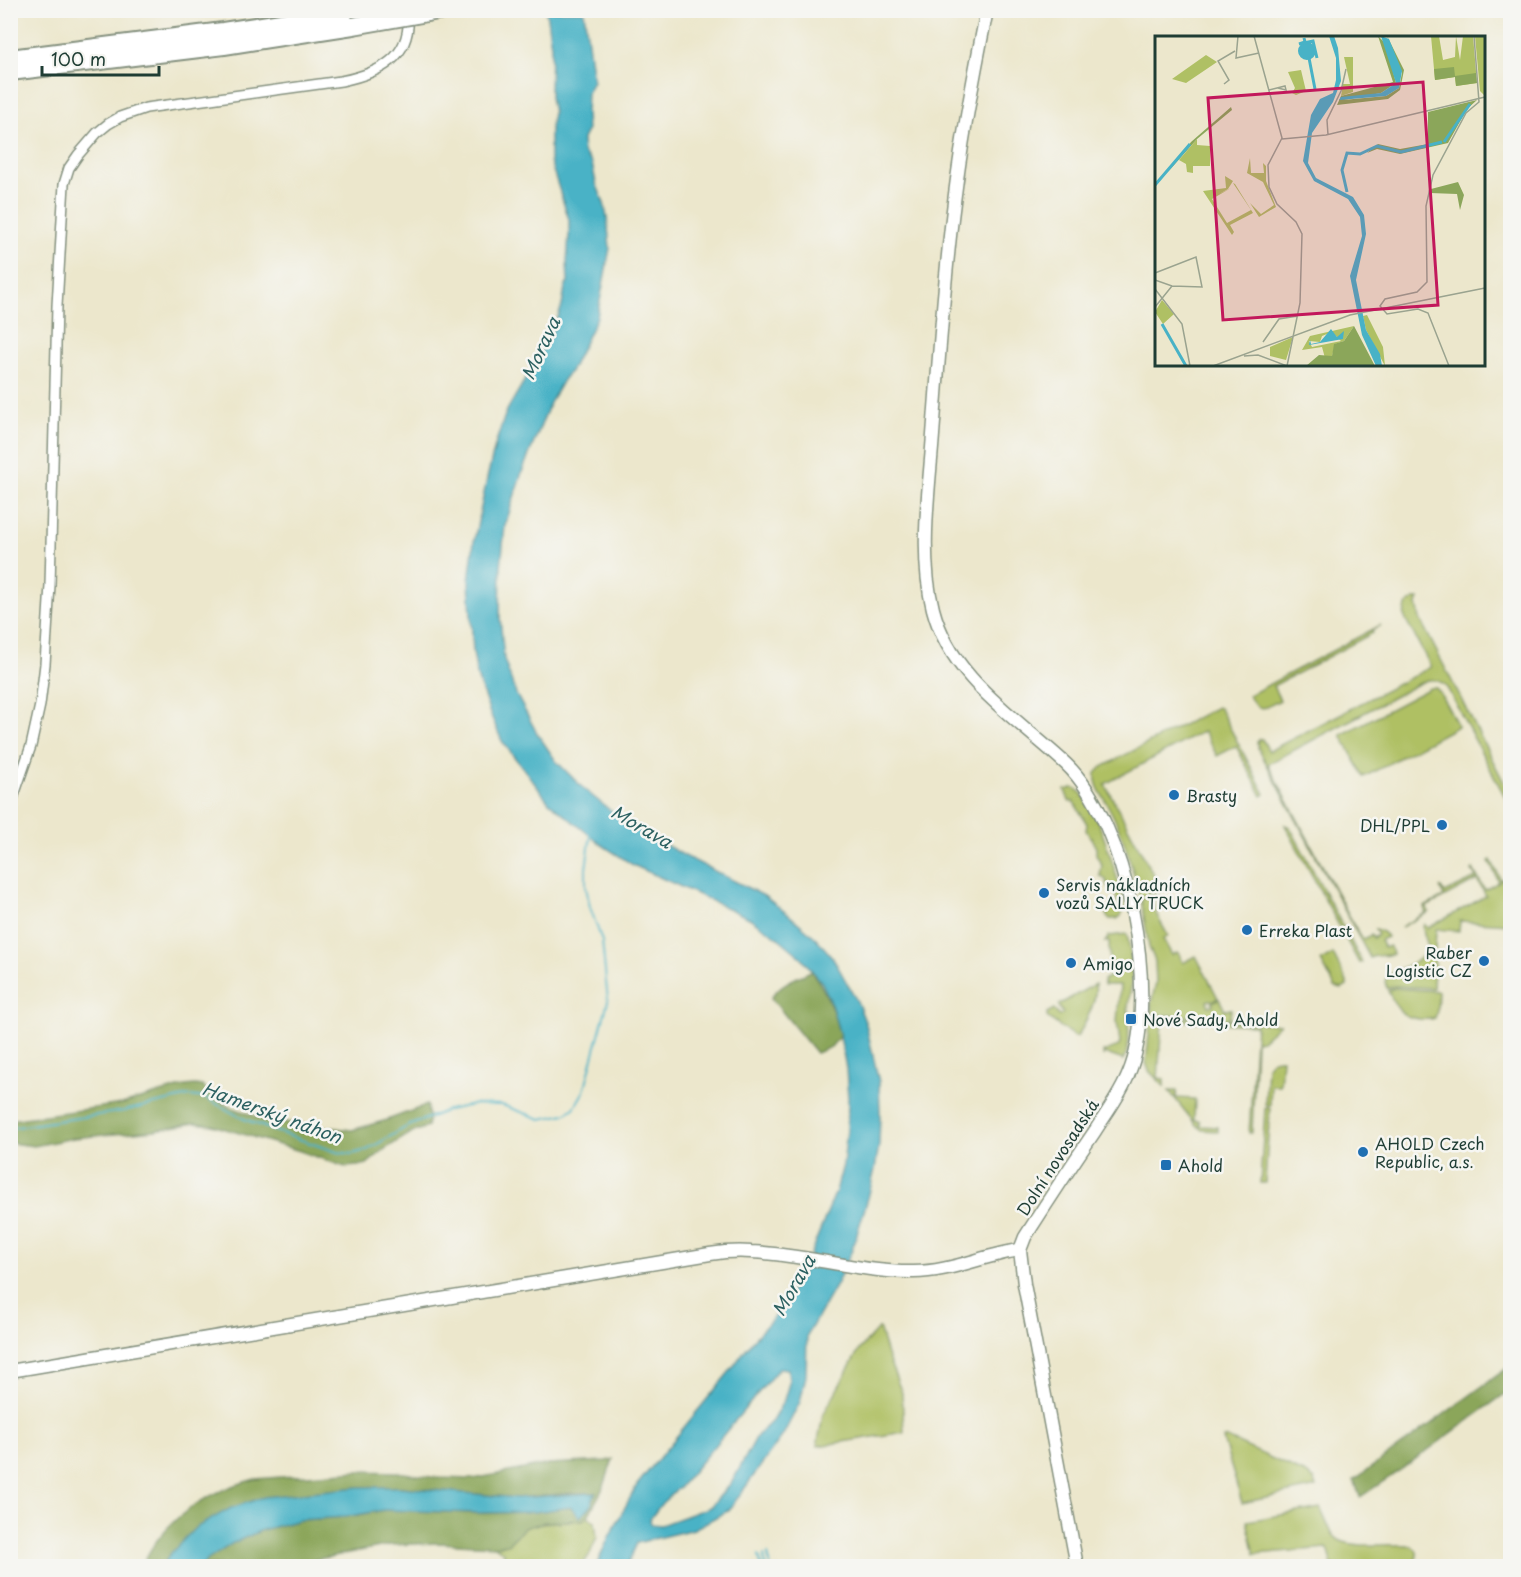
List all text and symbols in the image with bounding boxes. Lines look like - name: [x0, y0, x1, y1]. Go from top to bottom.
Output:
- inset map: [1155, 36, 1485, 366]
- scale bar: [42, 39, 159, 77]
- text: 100 m: [51, 45, 106, 72]
- water label: Morava: [514, 312, 567, 384]
- place label: Brasty: [1186, 783, 1237, 807]
- marker: Brasty: [1167, 788, 1181, 802]
- water label: Morava: [606, 798, 678, 855]
- place label: DHL/PPL: [1360, 813, 1430, 837]
- marker: DHL/PPL: [1435, 818, 1449, 832]
- place label: Servis nákladních vozů SALLY TRUCK: [1056, 872, 1204, 914]
- marker: Servis nákladních vozů SALLY TRUCK: [1037, 886, 1051, 900]
- place label: Erreka Plast: [1259, 918, 1352, 942]
- marker: Erreka Plast: [1240, 923, 1254, 937]
- place label: Raber Logistic CZ: [1386, 940, 1473, 982]
- place label: Amigo: [1083, 951, 1133, 975]
- marker: Raber Logistic CZ: [1477, 954, 1491, 968]
- marker: Amigo: [1064, 956, 1078, 970]
- place label: Nové Sady, Ahold: [1143, 1007, 1278, 1031]
- marker: Nové Sady, Ahold: [1124, 1012, 1138, 1026]
- water label: Hamerský náhon: [199, 1074, 346, 1150]
- street label: Dolní novosadská: [1010, 1094, 1104, 1220]
- place label: AHOLD Czech Republic, a.s.: [1375, 1131, 1485, 1173]
- marker: AHOLD Czech Republic, a.s.: [1356, 1145, 1370, 1159]
- place label: Ahold: [1178, 1153, 1223, 1177]
- marker: Ahold: [1159, 1158, 1173, 1172]
- water label: Morava: [765, 1249, 822, 1321]

